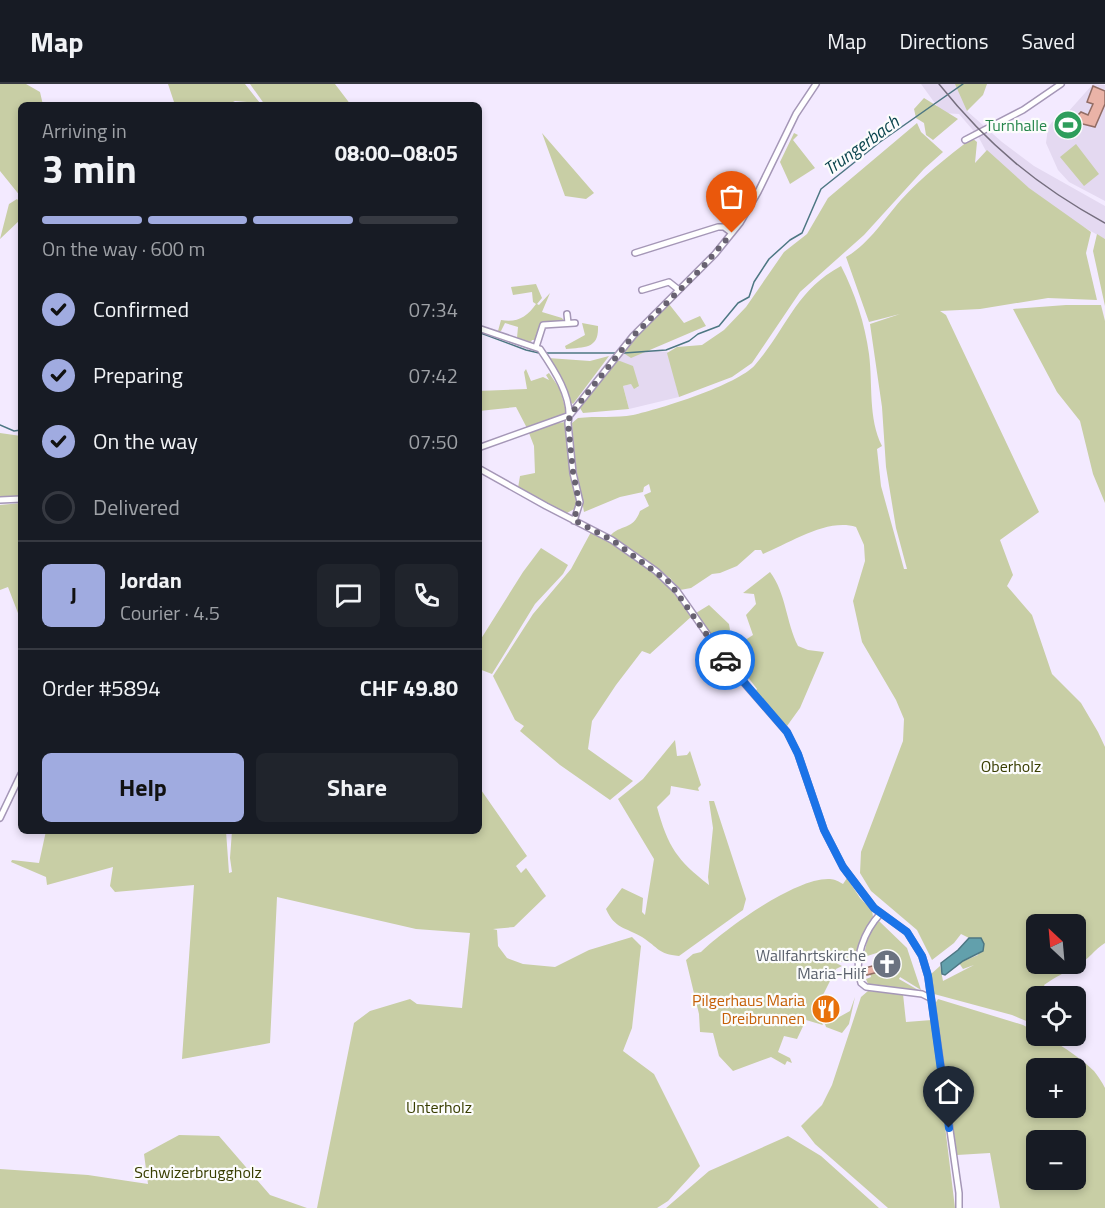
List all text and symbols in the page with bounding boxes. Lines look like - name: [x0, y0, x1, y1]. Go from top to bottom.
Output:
- text: Map: [30, 20, 84, 63]
- text: Map: [827, 25, 867, 57]
- text: Directions: [900, 25, 989, 57]
- text: Saved: [1022, 25, 1075, 57]
- water label: Trungerbach: [818, 108, 905, 182]
- sports icon: Turnhalle: [1052, 109, 1084, 141]
- place label: Turnhalle: [985, 113, 1047, 137]
- text: Arriving in: [42, 115, 127, 146]
- text: 08:00–08:05: [335, 136, 458, 170]
- text: 3 min: [42, 139, 137, 198]
- pin: [706, 171, 757, 233]
- icon: bag: [715, 180, 748, 213]
- text: On the way · 600 m: [42, 233, 205, 264]
- text: Confirmed: [93, 292, 189, 326]
- icon: check: [42, 293, 75, 326]
- text: 07:34: [409, 294, 458, 325]
- text: Preparing: [93, 358, 183, 392]
- icon: check: [42, 359, 75, 392]
- text: 07:42: [409, 360, 458, 391]
- text: On the way: [93, 424, 198, 458]
- icon: check: [42, 425, 75, 458]
- text: 07:50: [409, 426, 458, 457]
- text: Delivered: [93, 490, 180, 524]
- text: Jordan: [120, 563, 182, 597]
- button: chat: [317, 564, 380, 627]
- button: phone: [395, 564, 458, 627]
- text: J: [70, 578, 77, 612]
- text: Courier · 4.5: [120, 597, 220, 628]
- courier: [695, 630, 755, 690]
- icon: car: [709, 644, 742, 677]
- text: Order #5894: [42, 671, 161, 705]
- text: CHF 49.80: [360, 671, 458, 705]
- button: Help: [42, 753, 244, 822]
- button: Share: [256, 753, 458, 822]
- park label: Oberholz: [981, 754, 1041, 778]
- north arrow: [1026, 914, 1086, 974]
- map controls: [1026, 914, 1086, 1190]
- place label: Wallfahrtskirche Maria-Hilf: [756, 943, 867, 985]
- church icon: Wallfahrtskirche Maria-Hilf: [871, 948, 903, 980]
- button: locate: [1026, 986, 1086, 1046]
- place label: Pilgerhaus Maria Dreibrunnen: [692, 988, 805, 1030]
- restaurant icon: Pilgerhaus Maria Dreibrunnen: [810, 993, 842, 1025]
- button: +: [1026, 1058, 1086, 1118]
- pin: [923, 1066, 974, 1128]
- icon: home: [932, 1075, 965, 1108]
- park label: Unterholz: [406, 1095, 472, 1119]
- button: −: [1026, 1130, 1086, 1190]
- park label: Schwizerbruggholz: [134, 1160, 262, 1184]

